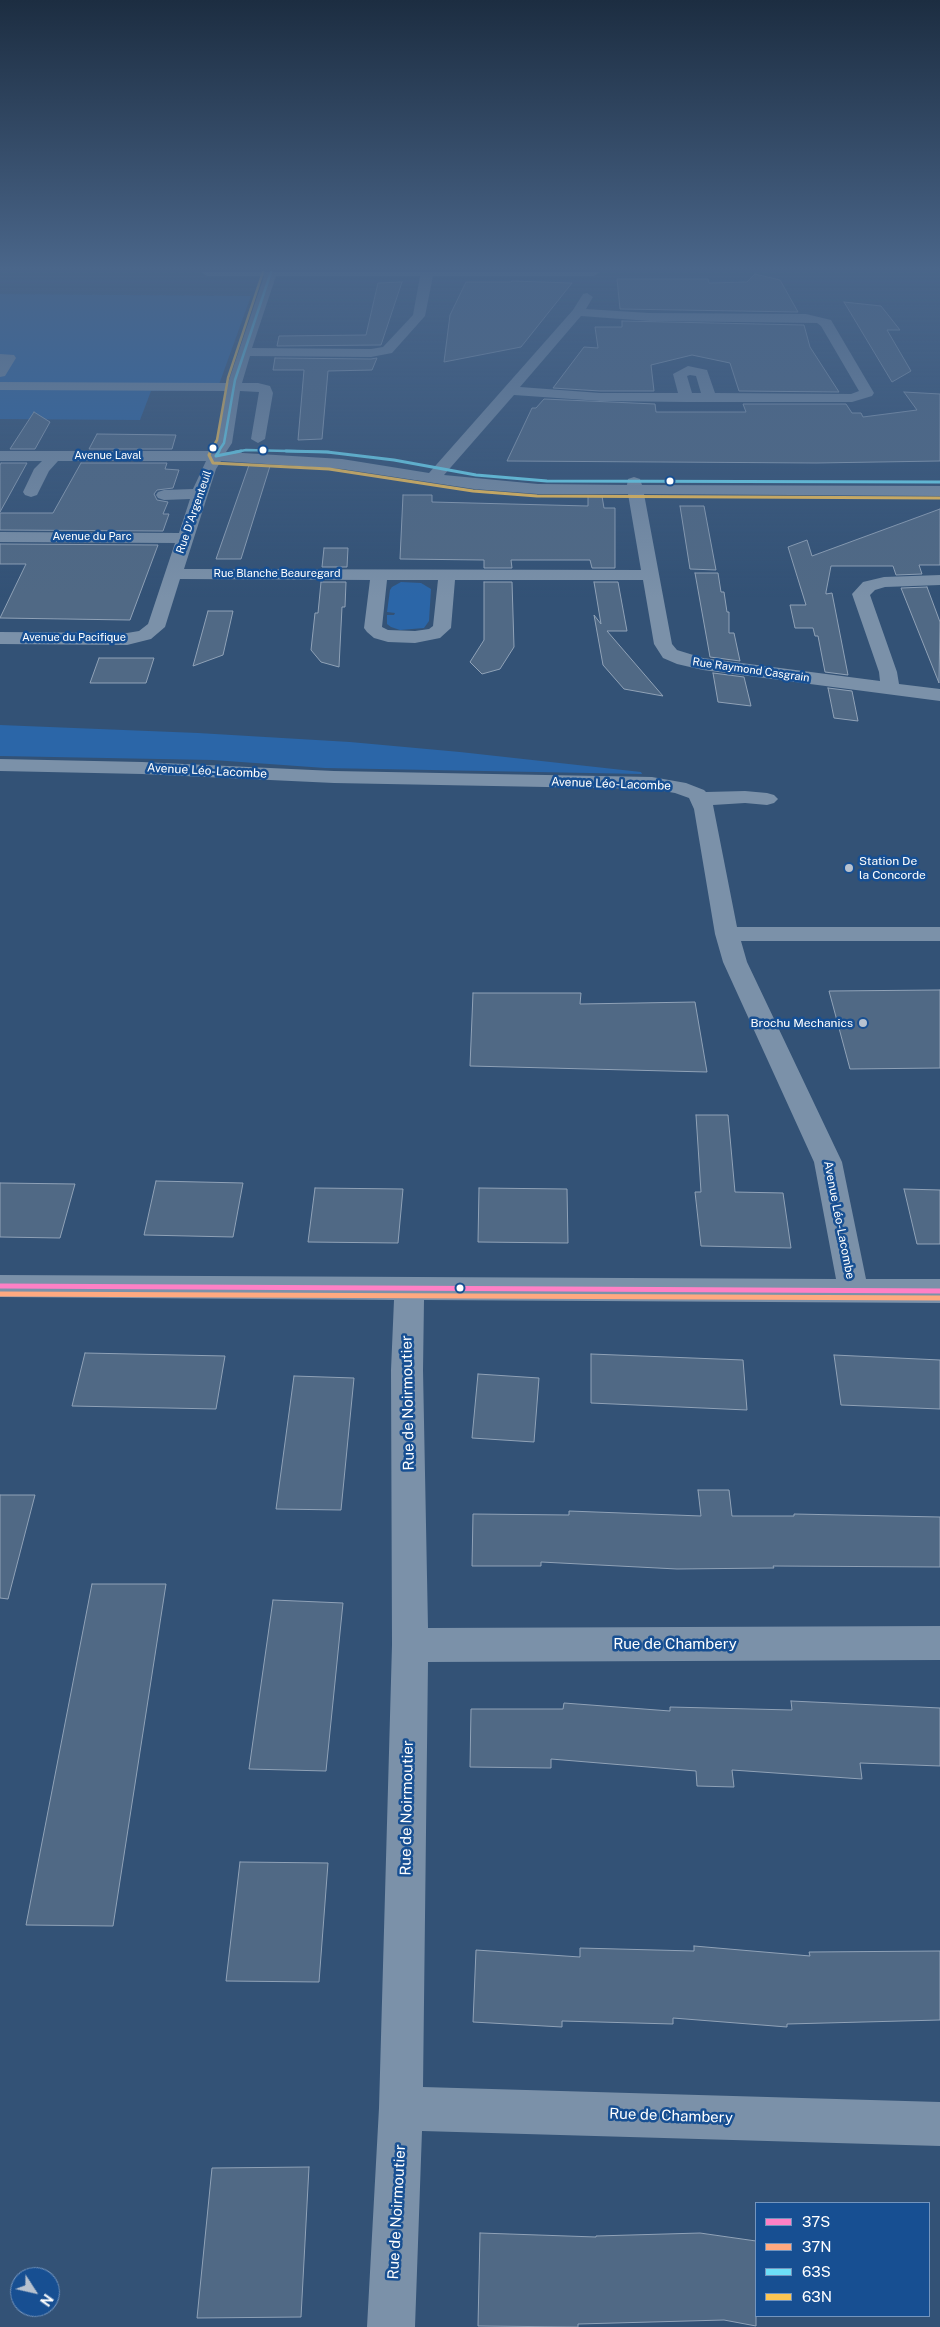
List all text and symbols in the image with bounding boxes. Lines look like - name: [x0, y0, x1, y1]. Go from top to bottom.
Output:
- unlabelled marker: [208, 443, 218, 453]
- unlabelled marker: [258, 445, 268, 455]
- street label: Avenue Laval: [74, 449, 142, 463]
- street label: Rue D'Argenteuil: [174, 469, 214, 555]
- unlabelled marker: [665, 476, 675, 486]
- street label: Avenue du Parc: [52, 530, 132, 544]
- street label: Rue Blanche Beauregard: [214, 567, 340, 581]
- street label: Avenue du Pacifique: [22, 631, 126, 645]
- street label: Rue Raymond Casgrain: [691, 655, 811, 685]
- street label: Avenue Léo-Lacombe: [147, 761, 267, 781]
- street label: Avenue Léo-Lacombe: [551, 775, 671, 793]
- place label: Station De la Concorde: [859, 854, 926, 882]
- marker: Station De la Concorde: [843, 862, 855, 874]
- place label: Brochu Mechanics: [751, 1016, 853, 1030]
- marker: Brochu Mechanics: [857, 1017, 869, 1029]
- street label: Avenue Léo-Lacombe: [820, 1160, 858, 1280]
- unlabelled marker: [455, 1283, 465, 1293]
- street label: Rue de Noirmoutier: [398, 1335, 418, 1471]
- street label: Rue de Chambery: [613, 1635, 737, 1653]
- street label: Rue de Noirmoutier: [397, 1740, 417, 1876]
- street label: Rue de Chambery: [609, 2105, 733, 2127]
- street label: Rue de Noirmoutier: [384, 2144, 410, 2280]
- legend: [755, 2202, 930, 2317]
- text: 37S: [802, 2213, 830, 2230]
- text: 37N: [802, 2238, 832, 2255]
- text: 63S: [802, 2263, 831, 2280]
- north arrow: [10, 2267, 60, 2317]
- text: 63N: [802, 2288, 832, 2305]
- text: N: [37, 2291, 56, 2309]

